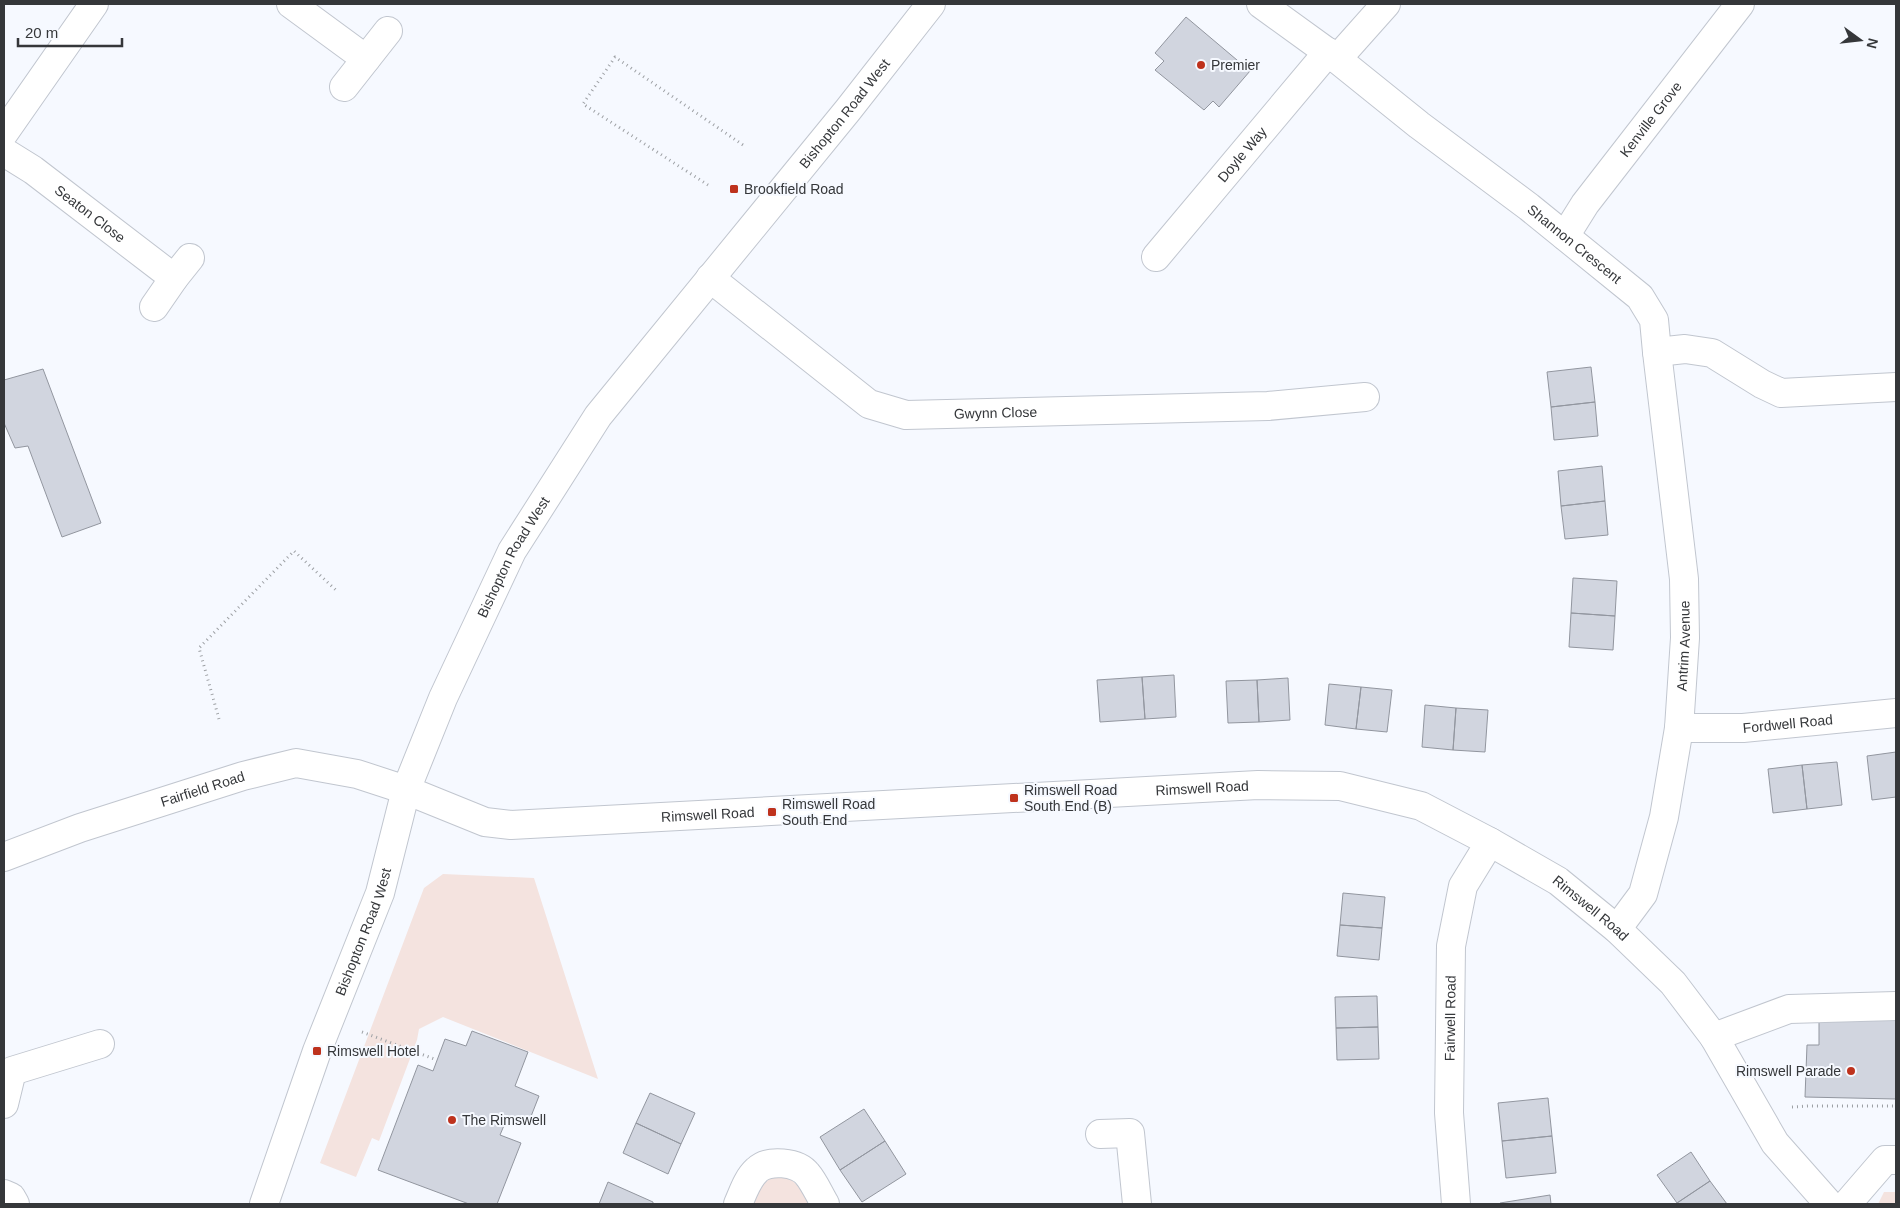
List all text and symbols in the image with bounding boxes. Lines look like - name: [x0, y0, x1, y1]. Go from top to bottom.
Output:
- scale bar: [18, 15, 121, 47]
- north arrow: [1835, 15, 1885, 65]
- text: 20 m: [25, 24, 58, 41]
- text: N: [1864, 36, 1882, 50]
- street label: Bishopton Road West: [796, 56, 893, 171]
- place label: Premier: [1211, 57, 1260, 73]
- marker: Premier: [1195, 59, 1207, 71]
- street label: Kenville Grove: [1616, 78, 1685, 160]
- street label: Doyle Way: [1214, 123, 1270, 185]
- place label: Brookfield Road: [744, 181, 844, 197]
- street label: Seaton Close: [52, 182, 128, 246]
- marker: Brookfield Road: [728, 183, 740, 195]
- street label: Shannon Crescent: [1524, 201, 1625, 287]
- street label: Gwynn Close: [954, 404, 1038, 422]
- street label: Bishopton Road West: [474, 494, 553, 620]
- street label: Antrim Avenue: [1673, 600, 1693, 692]
- street label: Fordwell Road: [1742, 711, 1834, 736]
- street label: Fairfield Road: [159, 768, 247, 810]
- street label: Rimswell Road: [1155, 778, 1249, 798]
- place label: Rimswell Road South End (B): [1024, 782, 1117, 814]
- marker: Rimswell Road South End (B): [1008, 792, 1020, 804]
- place label: Rimswell Road South End: [782, 796, 875, 828]
- street label: Rimswell Road: [661, 804, 755, 825]
- marker: Rimswell Road South End: [766, 806, 778, 818]
- street label: Bishopton Road West: [332, 866, 394, 998]
- street label: Rimswell Road: [1550, 872, 1632, 944]
- street label: Fairwell Road: [1442, 975, 1459, 1061]
- place label: Rimswell Hotel: [327, 1043, 420, 1059]
- marker: Rimswell Hotel: [311, 1045, 323, 1057]
- place label: Rimswell Parade: [1736, 1063, 1841, 1079]
- marker: Rimswell Parade: [1845, 1065, 1857, 1077]
- place label: The Rimswell: [462, 1112, 546, 1128]
- marker: The Rimswell: [446, 1114, 458, 1126]

